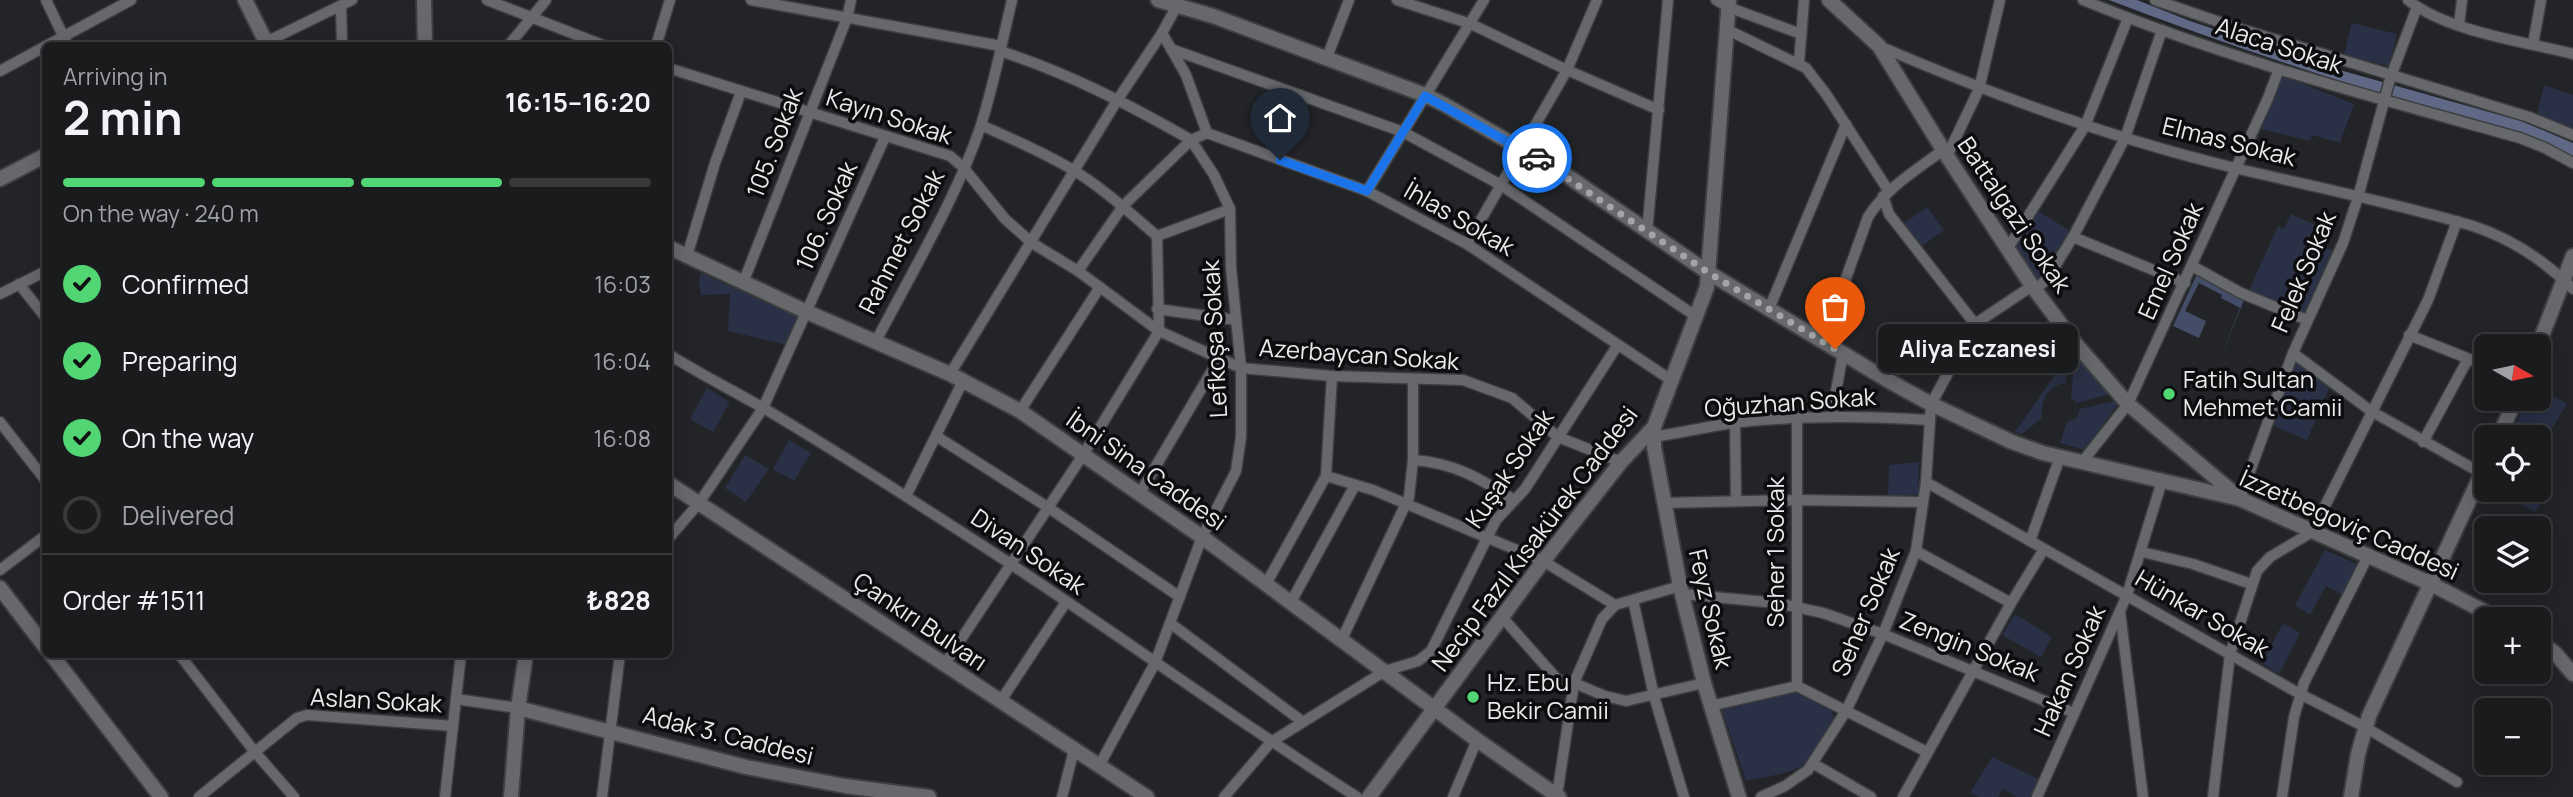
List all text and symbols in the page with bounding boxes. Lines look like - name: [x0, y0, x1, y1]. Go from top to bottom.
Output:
- street label: Alaca Sokak: [2212, 9, 2348, 81]
- text: Arriving in: [63, 60, 168, 92]
- street label: Kayın Sokak: [822, 80, 958, 152]
- street label: 105. Sokak: [738, 82, 810, 202]
- text: 16:15–16:20: [505, 84, 651, 120]
- text: 2 min: [63, 86, 183, 149]
- pin: [1250, 88, 1310, 160]
- icon: home: [1261, 99, 1299, 137]
- street label: Elmas Sokak: [2159, 108, 2301, 173]
- courier: [1502, 123, 1572, 193]
- street label: Battalgazi Sokak: [1951, 130, 2080, 300]
- icon: car: [1518, 139, 1556, 177]
- street label: 106. Sokak: [787, 155, 865, 275]
- street label: Rahmet Sokak: [850, 163, 952, 319]
- street label: İhlas Sokak: [1399, 173, 1522, 263]
- street label: Emel Sokak: [2129, 196, 2210, 324]
- text: On the way · 240 m: [63, 197, 259, 229]
- street label: Felek Sokak: [2262, 205, 2343, 337]
- street label: Lefkoşa Sokak: [1193, 258, 1234, 419]
- icon: check: [63, 265, 101, 303]
- text: Confirmed: [122, 266, 249, 302]
- text: 16:03: [594, 268, 651, 300]
- pin: [1805, 277, 1865, 349]
- icon: bag: [1816, 288, 1854, 326]
- callout: Aliya Eczanesi: [1877, 324, 2076, 374]
- street label: Azerbaycan Sokak: [1258, 330, 1461, 377]
- text: Aliya Eczanesi: [1899, 332, 2057, 364]
- north arrow: [2474, 334, 2552, 411]
- map controls: [2474, 334, 2551, 775]
- icon: check: [63, 342, 101, 380]
- text: Preparing: [122, 343, 238, 379]
- text: 16:04: [593, 345, 651, 377]
- place label: Fatih Sultan Mehmet Camii: [2183, 362, 2342, 423]
- street label: Oğuzhan Sokak: [1703, 379, 1878, 424]
- marker: Fatih Sultan Mehmet Camii: [2161, 386, 2177, 402]
- street label: Necip Fazıl Kısakürek Caddesi: [1423, 399, 1644, 677]
- street label: Kuşak Sokak: [1457, 401, 1561, 534]
- street label: İbni Sina Caddesi: [1060, 402, 1234, 537]
- icon: check: [63, 419, 101, 457]
- text: On the way: [122, 420, 254, 456]
- text: 16:08: [594, 422, 651, 454]
- button: locate: [2474, 425, 2551, 502]
- street label: İzzetbegoviç Caddesi: [2235, 460, 2465, 587]
- street label: Seher 1 Sokak: [1758, 475, 1791, 627]
- text: Delivered: [122, 497, 234, 533]
- street label: Divan Sokak: [965, 500, 1094, 602]
- button: layers: [2474, 516, 2551, 593]
- street label: Seher Sokak: [1823, 541, 1907, 681]
- street label: Feyz Sokak: [1682, 546, 1741, 673]
- street label: Hünkar Sokak: [2130, 561, 2277, 665]
- street label: Çankırı Bulvarı: [847, 564, 994, 678]
- text: Order #1511: [63, 582, 205, 618]
- text: ₺828: [587, 582, 651, 618]
- street label: Hakan Sokak: [2025, 599, 2113, 741]
- street label: Zengin Sokak: [1895, 603, 2045, 689]
- button: +: [2474, 607, 2551, 684]
- place label: Hz. Ebu Bekir Camii: [1487, 665, 1609, 726]
- street label: Aslan Sokak: [309, 680, 444, 719]
- marker: Hz. Ebu Bekir Camii: [1465, 689, 1481, 705]
- street label: Adak 3. Caddesi: [640, 697, 817, 772]
- button: −: [2474, 698, 2551, 775]

